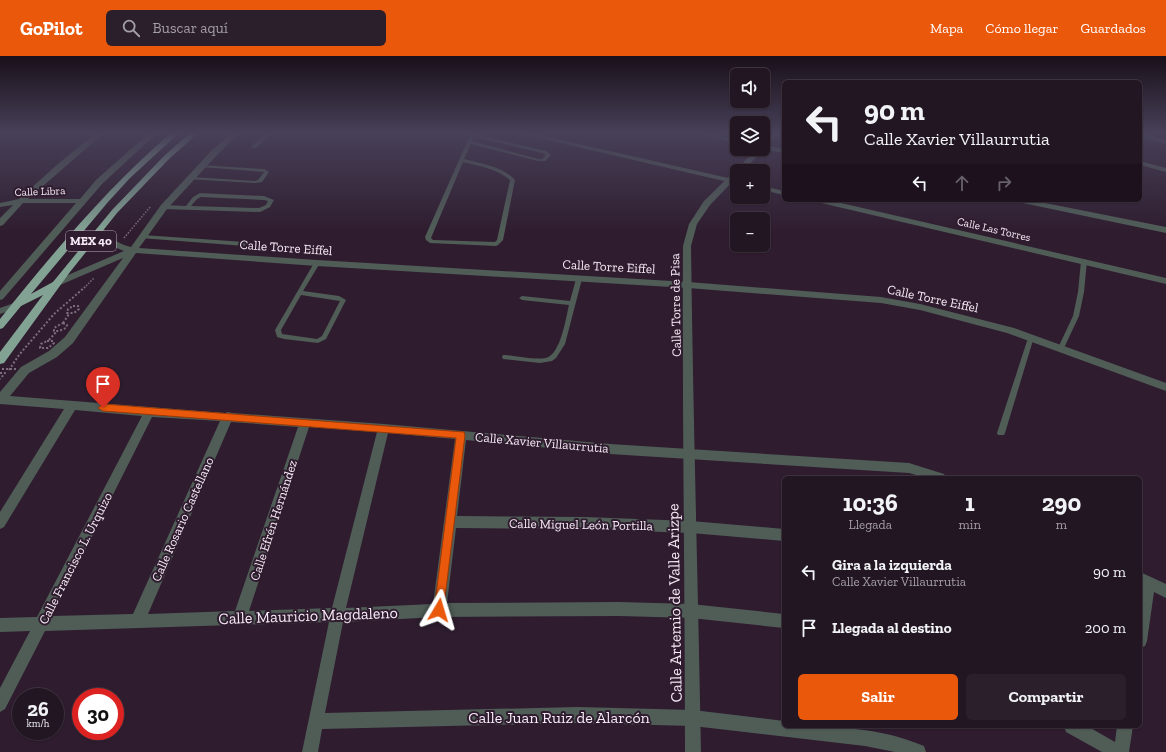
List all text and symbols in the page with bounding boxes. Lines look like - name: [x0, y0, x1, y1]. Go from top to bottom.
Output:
- search box: [106, 10, 386, 46]
- text: GoPilot: [20, 17, 82, 40]
- icon: search: [120, 17, 142, 39]
- text: Buscar aquí: [152, 19, 228, 37]
- text: Mapa: [930, 20, 963, 37]
- text: Cómo llegar: [985, 20, 1058, 37]
- text: Guardados: [1080, 20, 1146, 37]
- map controls: [730, 68, 770, 252]
- button: sound: [730, 68, 770, 108]
- text: 90 m: [864, 94, 925, 127]
- icon: left: [798, 96, 850, 148]
- button: layers: [730, 116, 770, 156]
- text: Calle Xavier Villaurrutia: [864, 128, 1050, 150]
- button: +: [730, 164, 770, 204]
- icon: left: [909, 172, 931, 194]
- icon: ahead: [951, 172, 973, 194]
- icon: right: [993, 172, 1015, 194]
- street label: Calle Libra: [14, 184, 66, 199]
- button: −: [730, 212, 770, 252]
- street label: Calle Las Torres: [956, 215, 1032, 244]
- road number: MEX 40: [66, 231, 116, 251]
- street label: Calle Torre Eiffel: [239, 237, 333, 258]
- street label: Calle Torre de Pisa: [667, 252, 684, 357]
- street label: Calle Torre Eiffel: [562, 257, 656, 276]
- street label: Calle Torre Eiffel: [886, 281, 980, 316]
- pin: [86, 367, 120, 408]
- icon: arrive: [92, 373, 114, 395]
- street label: Calle Xavier Villaurrutia: [475, 429, 610, 456]
- street label: Calle Rosario Castellano: [148, 454, 217, 584]
- street label: Calle Efrén Hernández: [247, 458, 300, 582]
- text: 10:36: [843, 488, 898, 517]
- text: 1: [965, 488, 975, 517]
- text: 290: [1042, 488, 1081, 517]
- street label: Calle Francisco L. Urquizo: [36, 490, 115, 627]
- street label: Calle Artemio de Valle Arizpe: [663, 503, 686, 703]
- street label: Calle Miguel León Portilla: [509, 516, 654, 533]
- text: Llegada: [849, 517, 892, 532]
- text: min: [959, 517, 981, 532]
- text: m: [1056, 517, 1067, 532]
- text: Gira a la izquierda: [832, 556, 952, 574]
- icon: left: [798, 561, 820, 583]
- text: 90 m: [1093, 563, 1126, 581]
- text: Calle Xavier Villaurrutia: [832, 574, 966, 589]
- position arrow: [418, 589, 460, 631]
- street label: Calle Mauricio Magdaleno: [218, 603, 398, 628]
- icon: arrive: [798, 617, 820, 639]
- text: Llegada al destino: [832, 619, 952, 637]
- text: 200 m: [1085, 619, 1126, 637]
- button: Salir: [798, 674, 958, 720]
- button: Compartir: [966, 674, 1126, 720]
- speed limit sign: 30: [72, 688, 124, 740]
- text: 26: [27, 697, 49, 721]
- street label: Calle Juan Ruiz de Alarcón: [468, 708, 651, 727]
- text: km/h: [27, 718, 49, 730]

